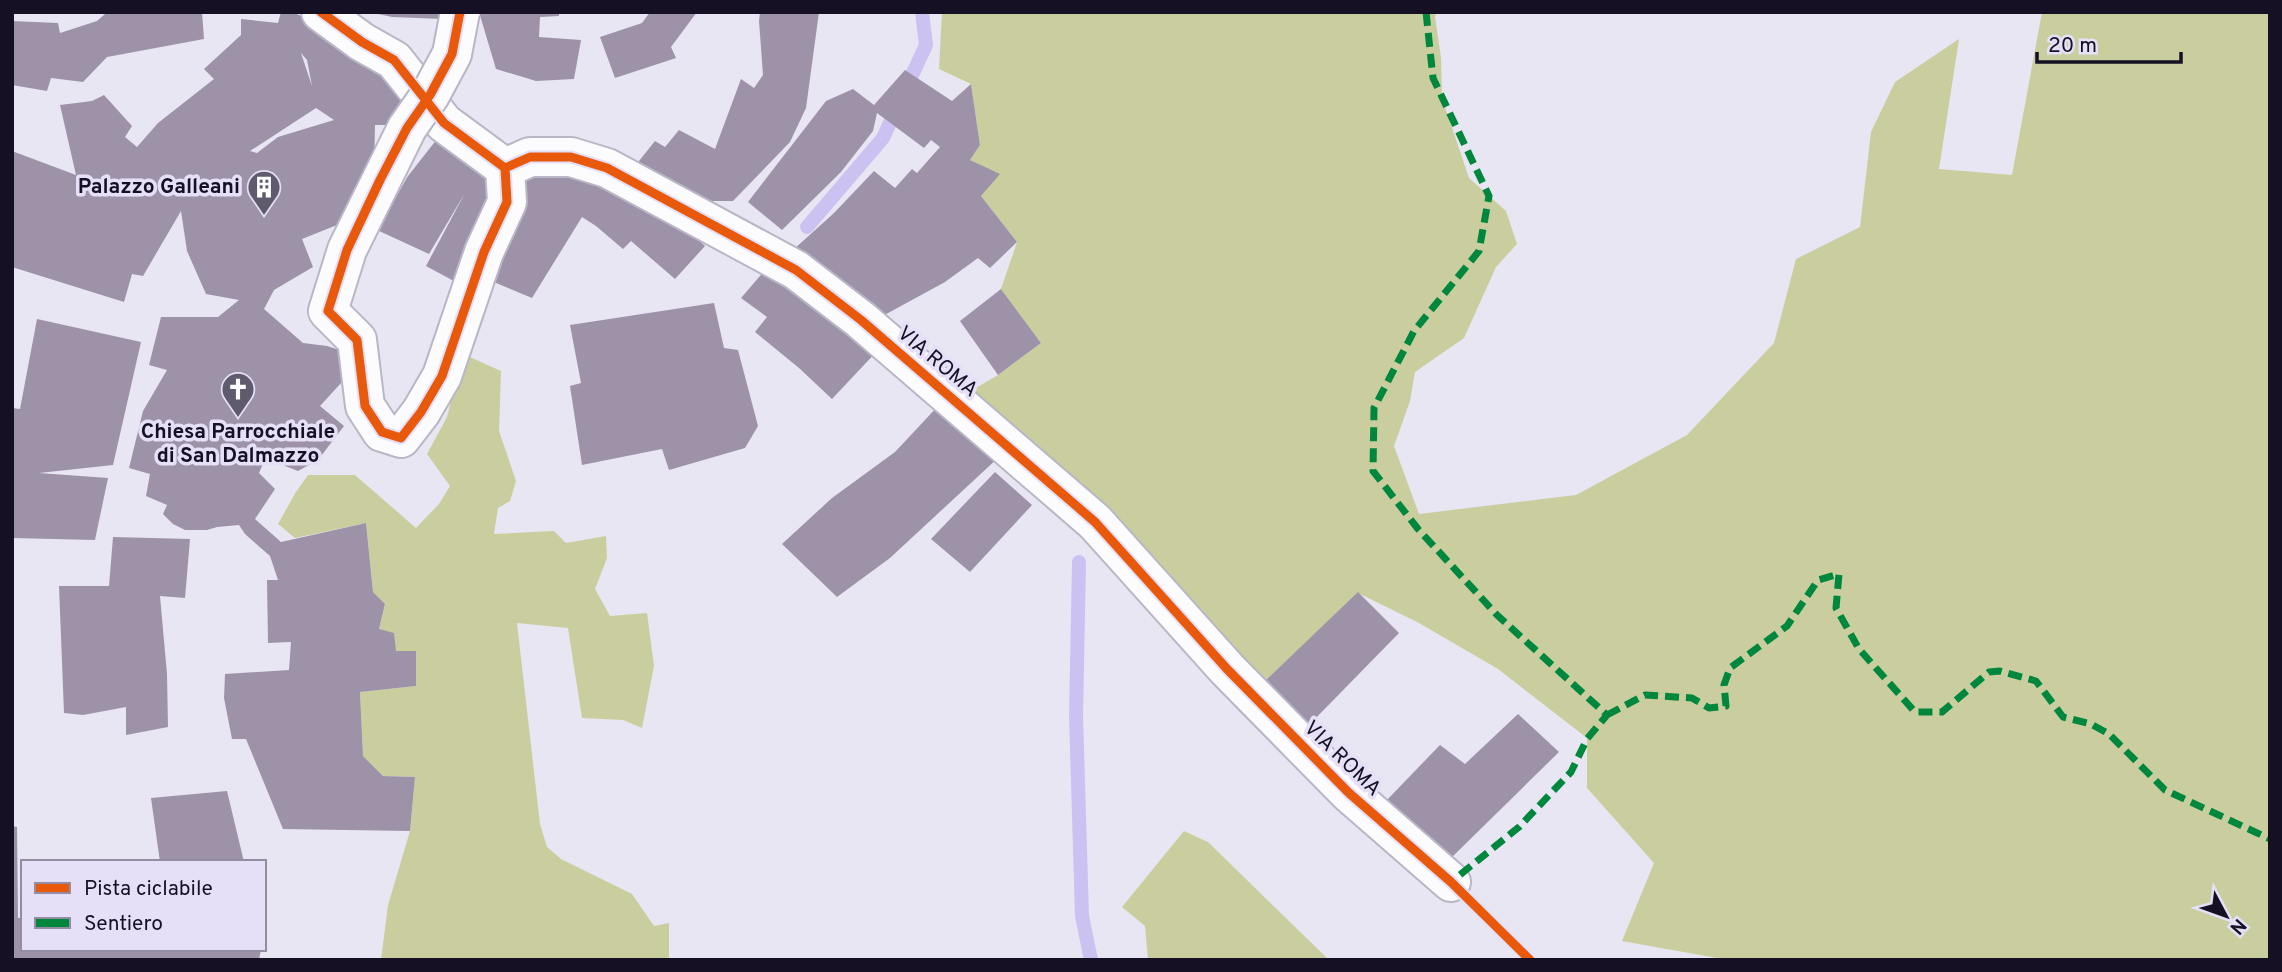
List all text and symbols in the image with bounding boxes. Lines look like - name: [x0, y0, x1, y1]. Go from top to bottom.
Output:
- scale bar: [2037, 21, 2180, 65]
- text: 20 m: [2048, 33, 2097, 60]
- building icon: Palazzo Galleani: [245, 168, 283, 217]
- place label: Palazzo Galleani: [78, 174, 240, 201]
- street label: VIA ROMA: [891, 320, 983, 404]
- church icon: Chiesa Parrocchiale di San Dalmazzo: [219, 370, 257, 419]
- place label: Chiesa Parrocchiale di San Dalmazzo: [141, 419, 335, 470]
- street label: VIA ROMA: [1298, 715, 1386, 803]
- legend: [21, 860, 266, 951]
- text: Pista ciclabile: [84, 876, 213, 903]
- north arrow: [2191, 881, 2261, 951]
- text: Sentiero: [84, 911, 163, 938]
- text: N: [2224, 913, 2251, 939]

